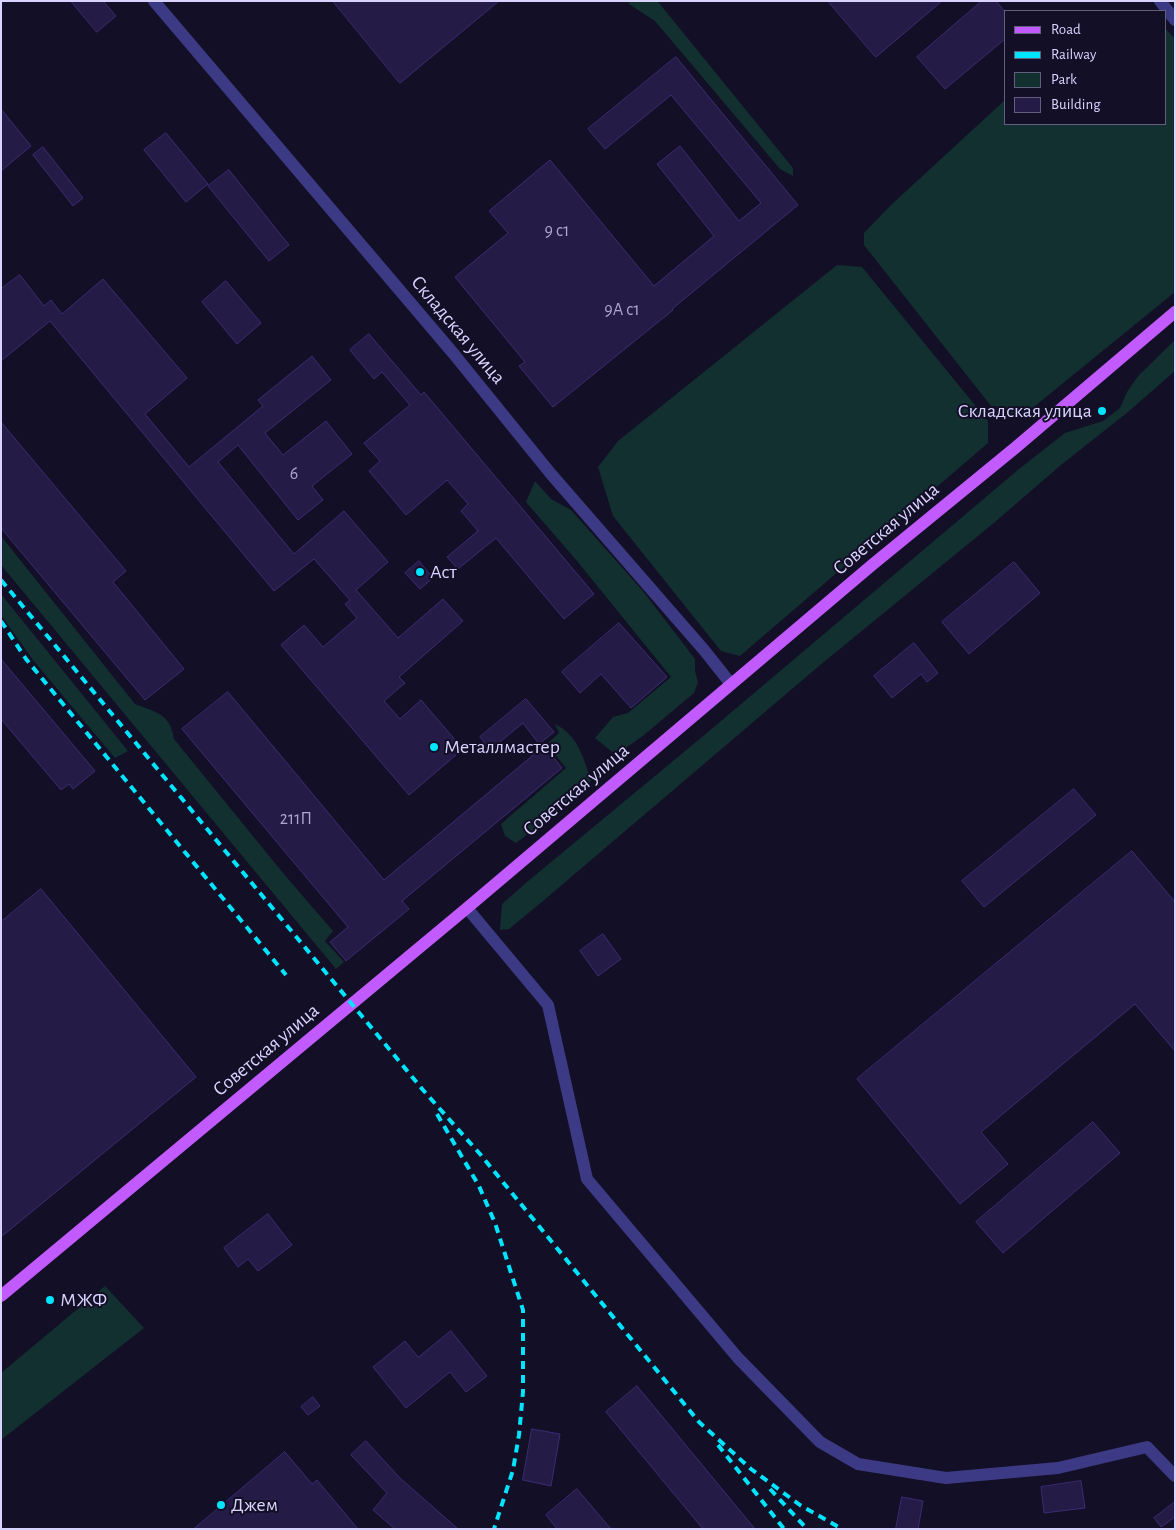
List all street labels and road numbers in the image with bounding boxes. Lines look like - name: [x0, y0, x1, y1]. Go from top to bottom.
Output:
- street label: Складская улица: [406, 271, 510, 389]
- street label: Советская улица: [828, 477, 944, 581]
- street label: Советская улица: [518, 738, 634, 842]
- street label: Советская улица: [208, 998, 324, 1102]

